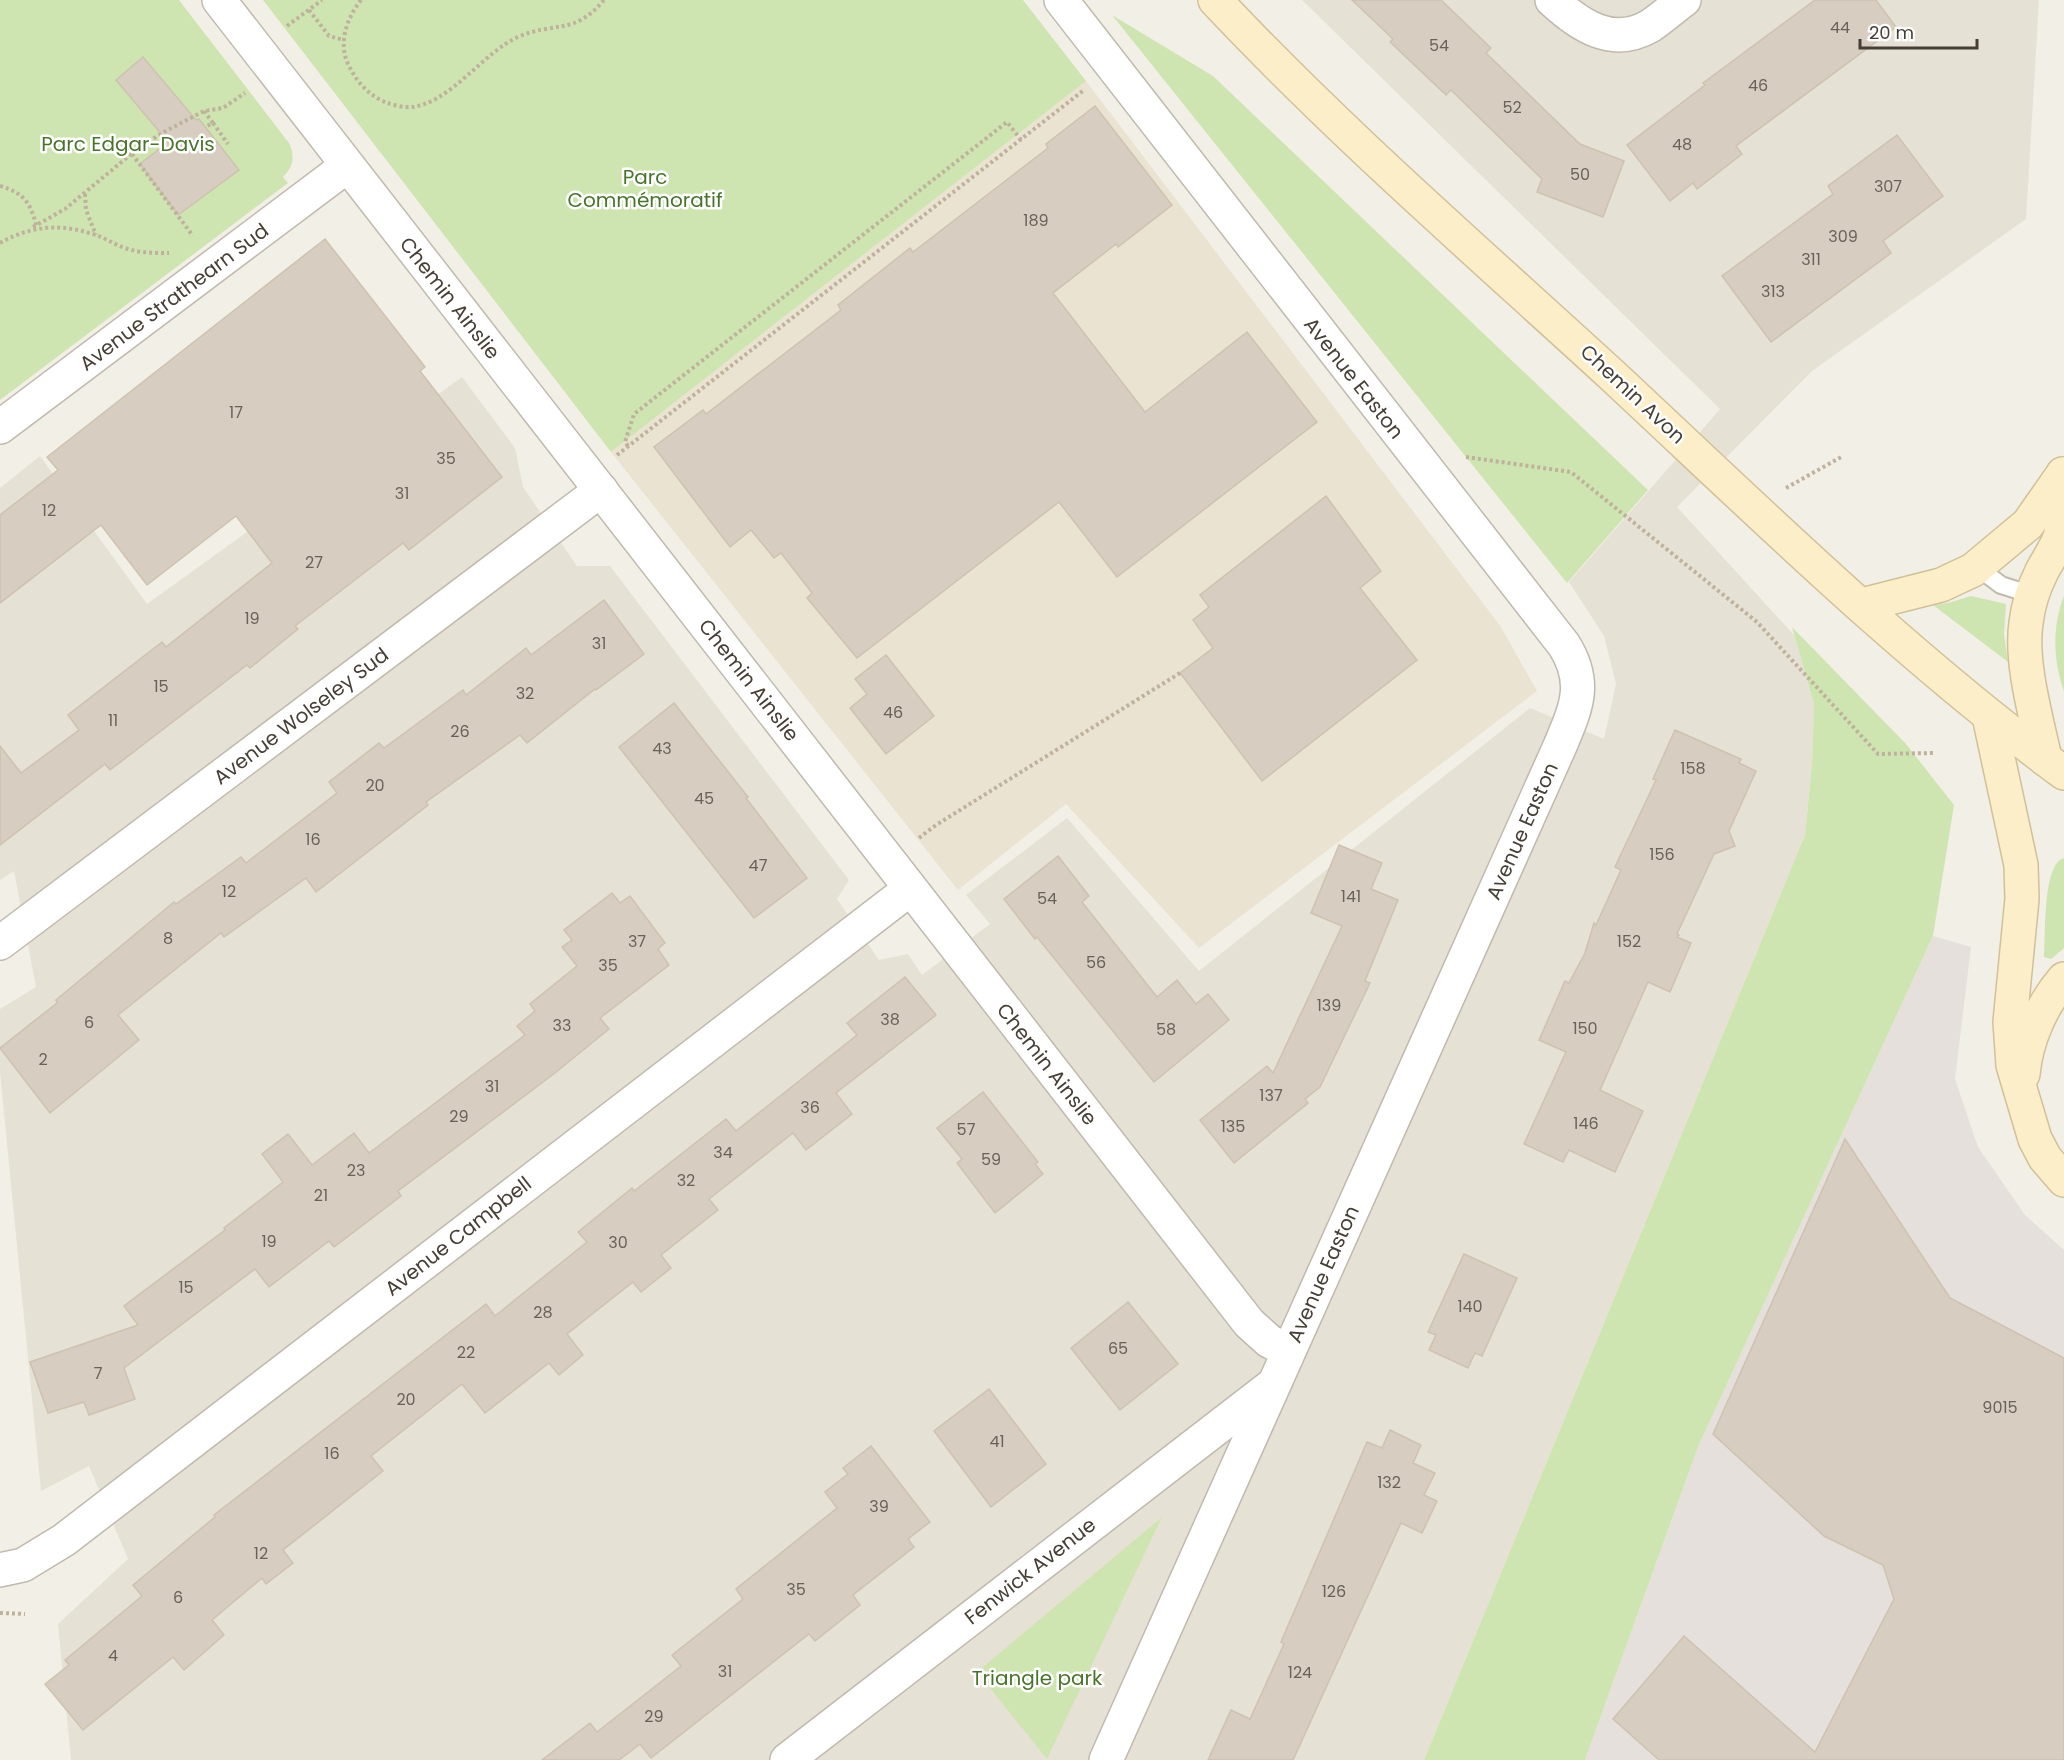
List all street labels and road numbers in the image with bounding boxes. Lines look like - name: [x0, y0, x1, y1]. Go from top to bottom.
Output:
- street label: Avenue Strathearn Sud: [74, 217, 274, 377]
- street label: Chemin Ainslie: [393, 231, 507, 365]
- street label: Avenue Easton: [1298, 311, 1410, 445]
- street label: Chemin Avon: [1574, 338, 1692, 450]
- street label: Chemin Ainslie: [692, 613, 806, 747]
- street label: Avenue Wolseley Sud: [208, 641, 394, 791]
- street label: Avenue Easton: [1479, 758, 1565, 904]
- street label: Chemin Ainslie: [990, 997, 1104, 1131]
- street label: Avenue Campbell: [379, 1170, 537, 1302]
- street label: Avenue Easton: [1280, 1201, 1366, 1347]
- street label: Fenwick Avenue: [959, 1511, 1101, 1631]

